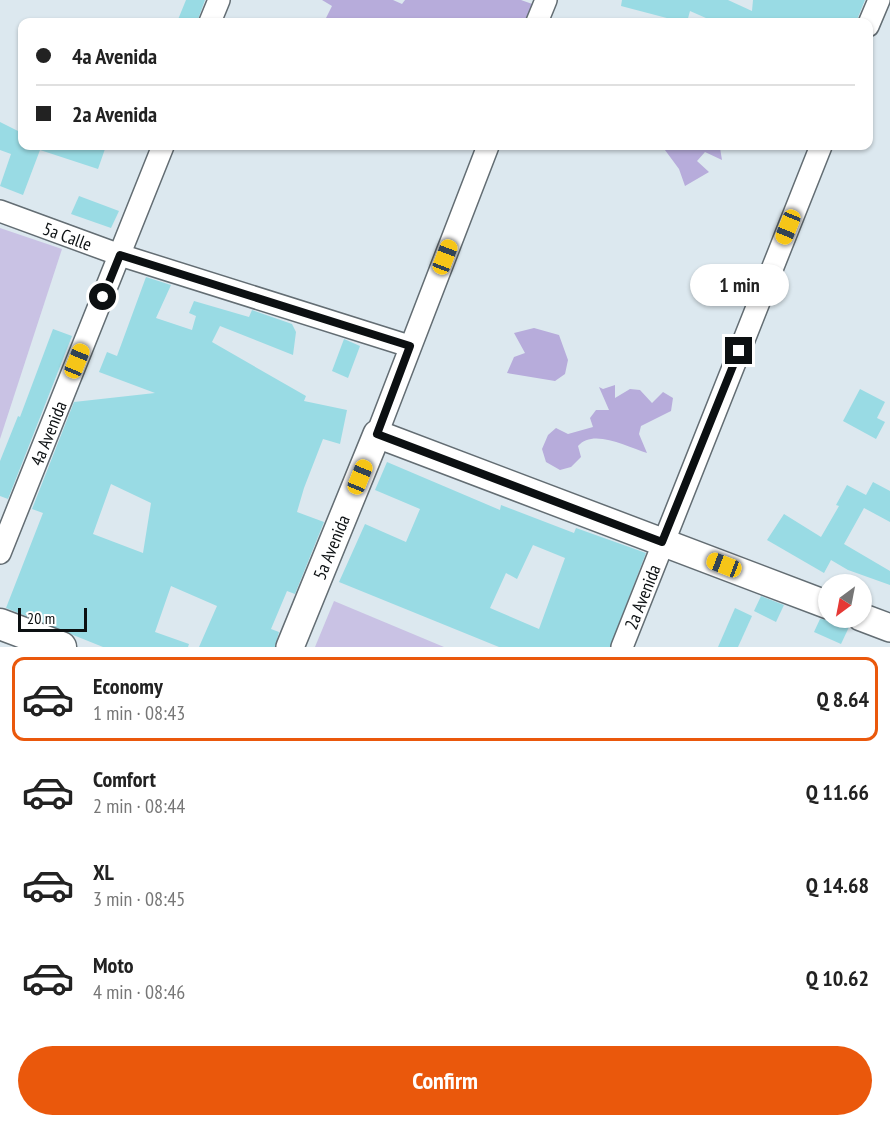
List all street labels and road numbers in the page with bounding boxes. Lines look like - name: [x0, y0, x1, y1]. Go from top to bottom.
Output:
- street label: 5a Calle: [40, 216, 95, 255]
- street label: 4a Avenida: [25, 397, 71, 469]
- street label: 5a Avenida: [307, 511, 354, 583]
- street label: 2a Avenida: [619, 561, 665, 633]

